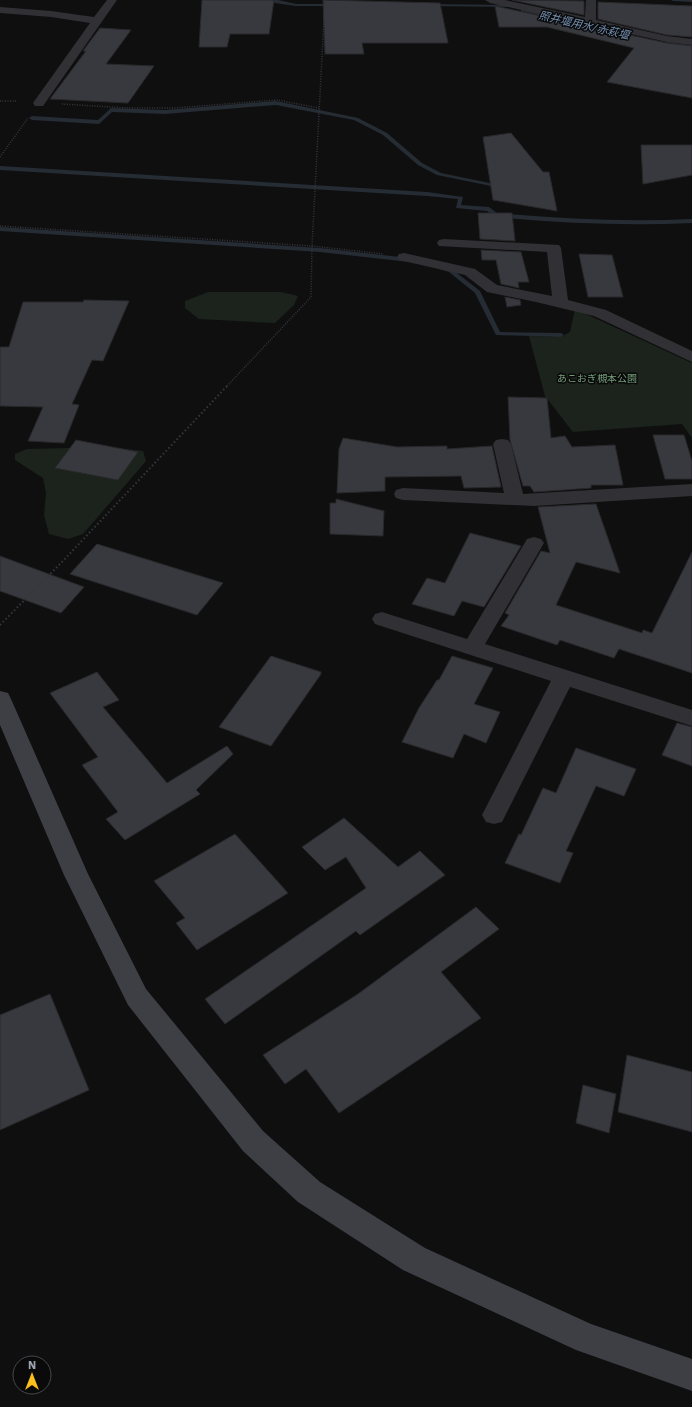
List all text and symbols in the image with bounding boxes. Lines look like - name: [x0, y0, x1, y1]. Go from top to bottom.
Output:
- water label: 照井堰用水/赤萩堰: [537, 9, 632, 43]
- park label: あこおぎ槻本公園: [557, 373, 637, 384]
- north arrow: [12, 1355, 52, 1395]
- text: N: [28, 1359, 36, 1372]

